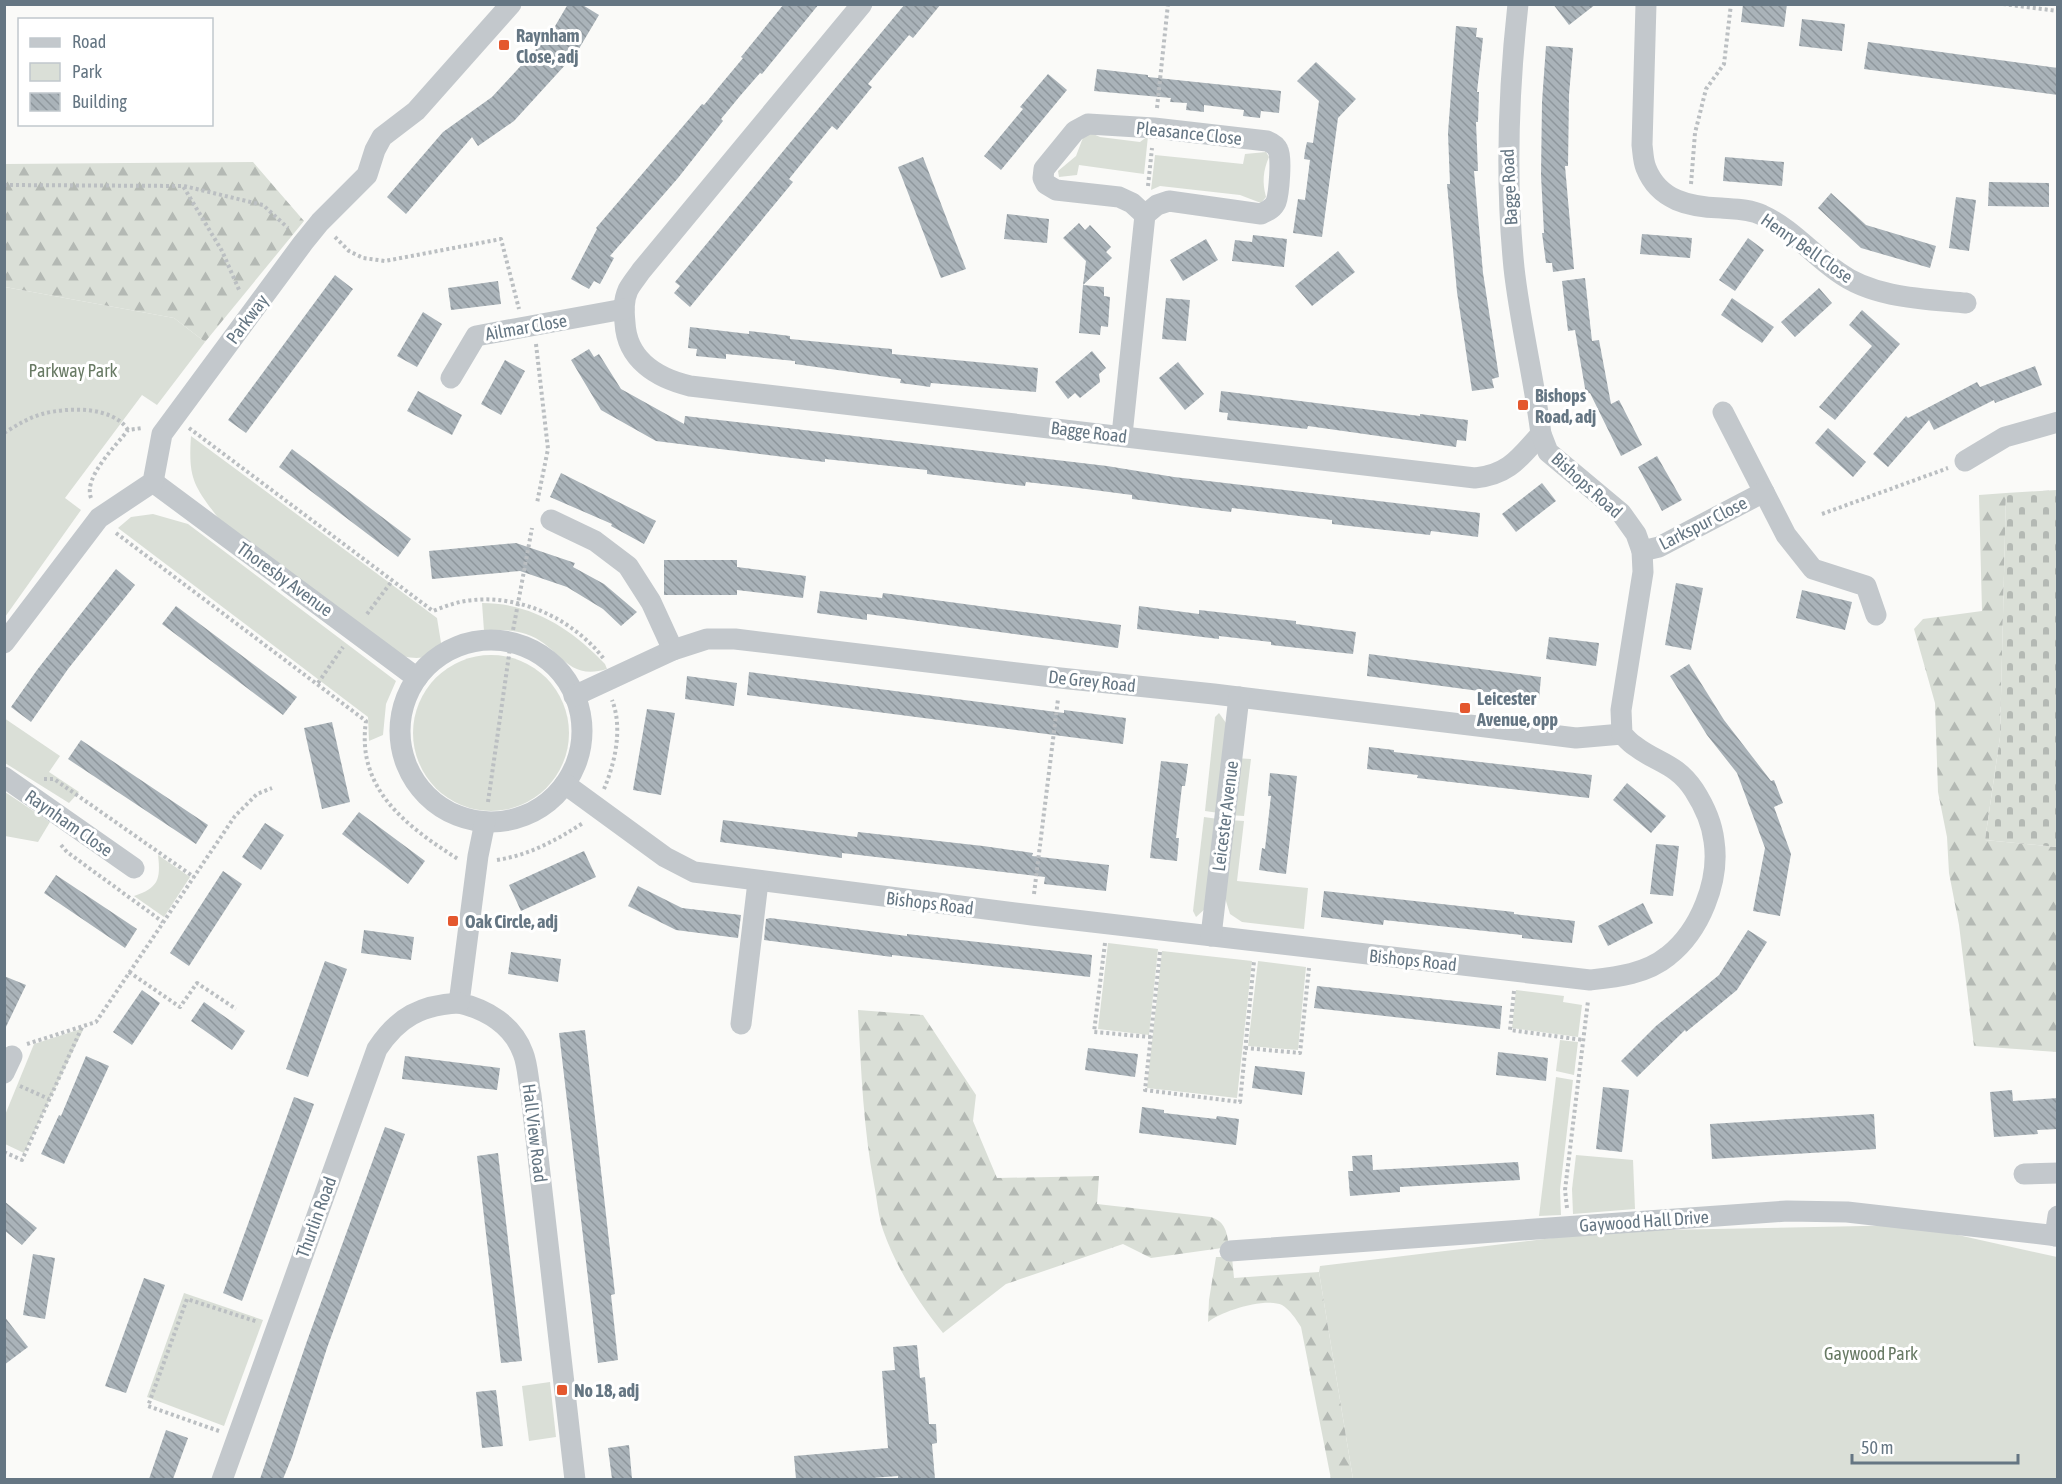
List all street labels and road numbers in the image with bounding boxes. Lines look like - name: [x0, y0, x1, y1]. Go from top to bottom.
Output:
- street label: Pleasance Close: [1135, 117, 1243, 149]
- street label: Bagge Road: [1497, 148, 1521, 226]
- street label: Henry Bell Close: [1757, 209, 1857, 287]
- street label: Parkway: [222, 290, 272, 348]
- street label: Ailmar Close: [484, 309, 568, 345]
- street label: Bagge Road: [1050, 417, 1128, 447]
- street label: Bishops Road: [1547, 448, 1627, 522]
- street label: Larkspur Close: [1656, 492, 1750, 554]
- street label: Thoresby Avenue: [233, 537, 337, 621]
- street label: De Grey Road: [1047, 666, 1137, 696]
- street label: Leicester Avenue: [1208, 760, 1242, 872]
- street label: Raynham Close: [21, 785, 117, 861]
- street label: Bishops Road: [885, 887, 975, 919]
- street label: Bishops Road: [1368, 945, 1458, 975]
- street label: Hall View Road: [519, 1082, 551, 1184]
- street label: Thurlin Road: [292, 1174, 340, 1260]
- street label: Gaywood Hall Drive: [1579, 1206, 1709, 1236]

